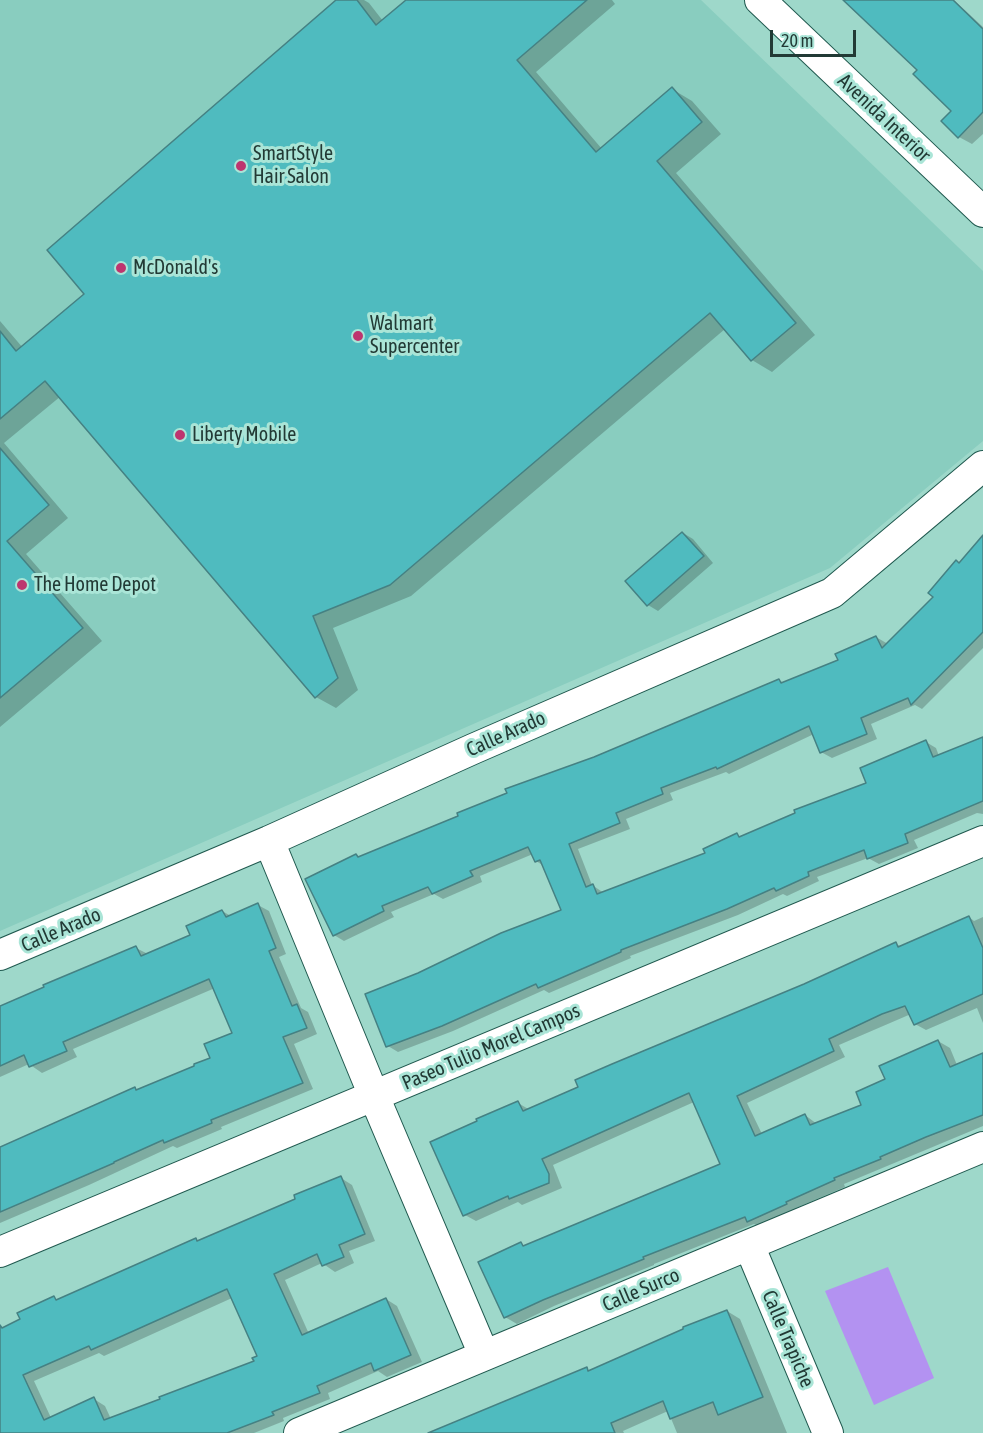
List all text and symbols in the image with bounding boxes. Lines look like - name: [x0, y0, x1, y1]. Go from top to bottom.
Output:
- scale bar: [773, 18, 858, 56]
- text: 20 m: [781, 30, 813, 51]
- street label: Avenida Interior: [833, 69, 935, 167]
- place label: SmartStyle Hair Salon: [253, 142, 333, 189]
- marker: SmartStyle Hair Salon: [234, 159, 248, 173]
- place label: McDonald's: [133, 256, 218, 280]
- marker: McDonald's: [114, 261, 128, 275]
- place label: Walmart Supercenter: [370, 312, 459, 359]
- marker: Walmart Supercenter: [351, 329, 365, 343]
- place label: Liberty Mobile: [192, 423, 296, 447]
- marker: Liberty Mobile: [173, 428, 187, 442]
- place label: The Home Depot: [34, 573, 156, 597]
- marker: The Home Depot: [15, 578, 29, 592]
- street label: Calle Arado: [463, 706, 549, 762]
- street label: Calle Arado: [18, 903, 104, 957]
- street label: Paseo Tulio Morel Campos: [398, 999, 584, 1095]
- street label: Calle Surco: [599, 1263, 683, 1317]
- street label: Calle Trapiche: [757, 1287, 819, 1391]

